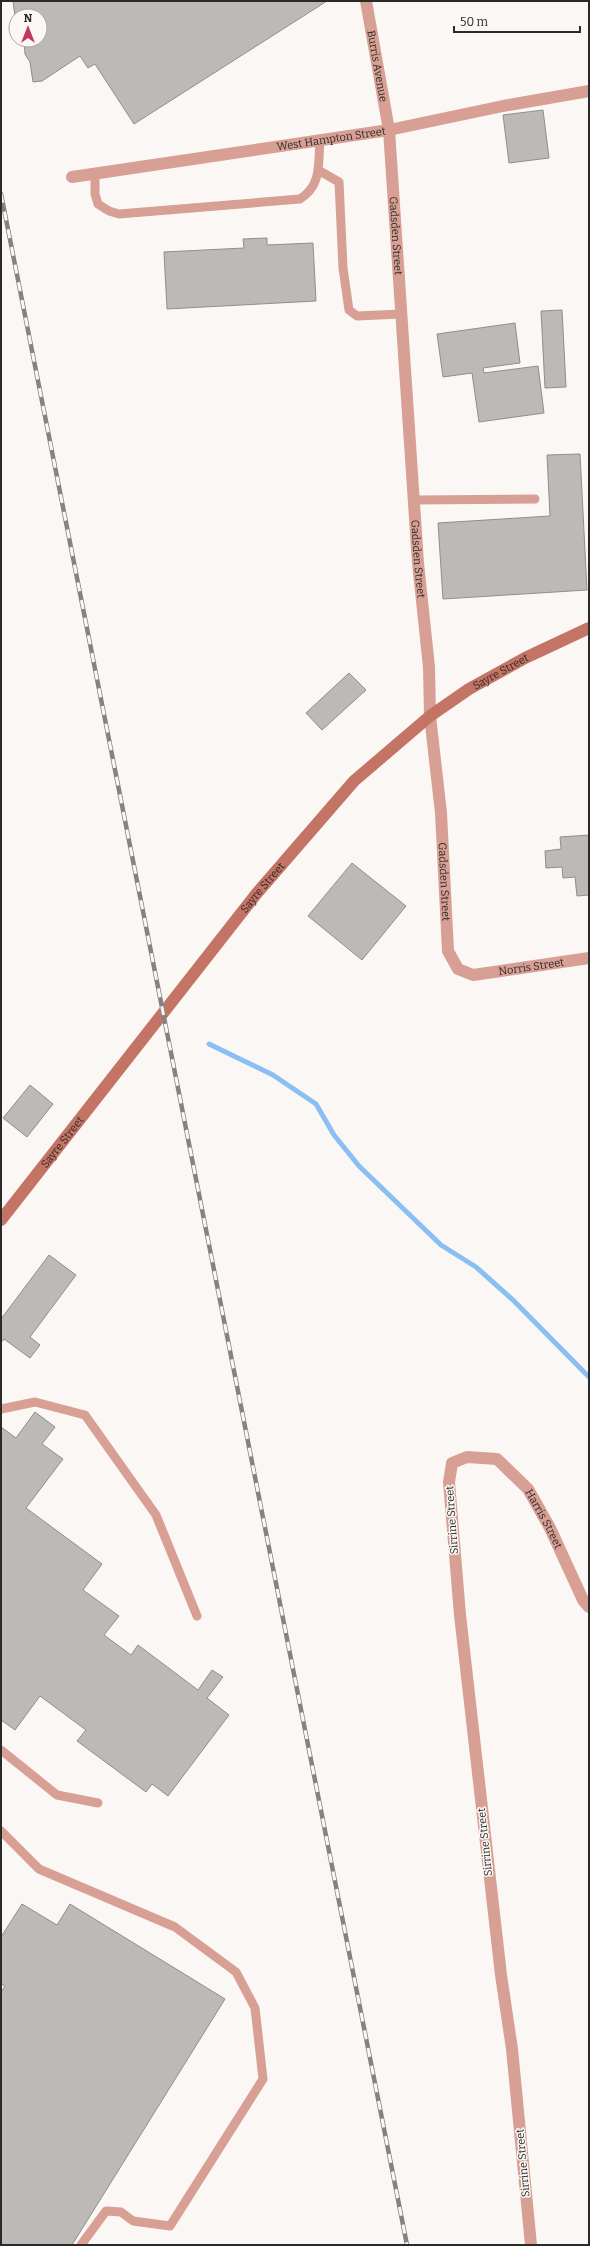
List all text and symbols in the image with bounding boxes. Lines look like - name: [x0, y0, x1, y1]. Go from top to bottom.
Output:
- north arrow: [8, 8, 48, 48]
- scale bar: [454, 8, 580, 34]
- text: N: [24, 12, 33, 25]
- text: 50 m: [460, 15, 489, 29]
- street label: Burris Avenue: [365, 29, 390, 103]
- street label: West Hampton Street: [276, 124, 387, 153]
- street label: Gadsden Street: [387, 196, 405, 275]
- street label: Gadsden Street: [409, 519, 428, 599]
- street label: Sayre Street: [470, 651, 530, 692]
- street label: Gadsden Street: [436, 842, 453, 921]
- street label: Sayre Street: [238, 860, 287, 915]
- street label: Norris Street: [498, 955, 565, 978]
- street label: Sayre Street: [38, 1114, 86, 1170]
- street label: Sirrine Street: [443, 1485, 461, 1555]
- street label: Harris Street: [523, 1487, 565, 1551]
- street label: Sirrine Street: [475, 1807, 495, 1877]
- street label: Sirrine Street: [514, 2128, 532, 2198]

